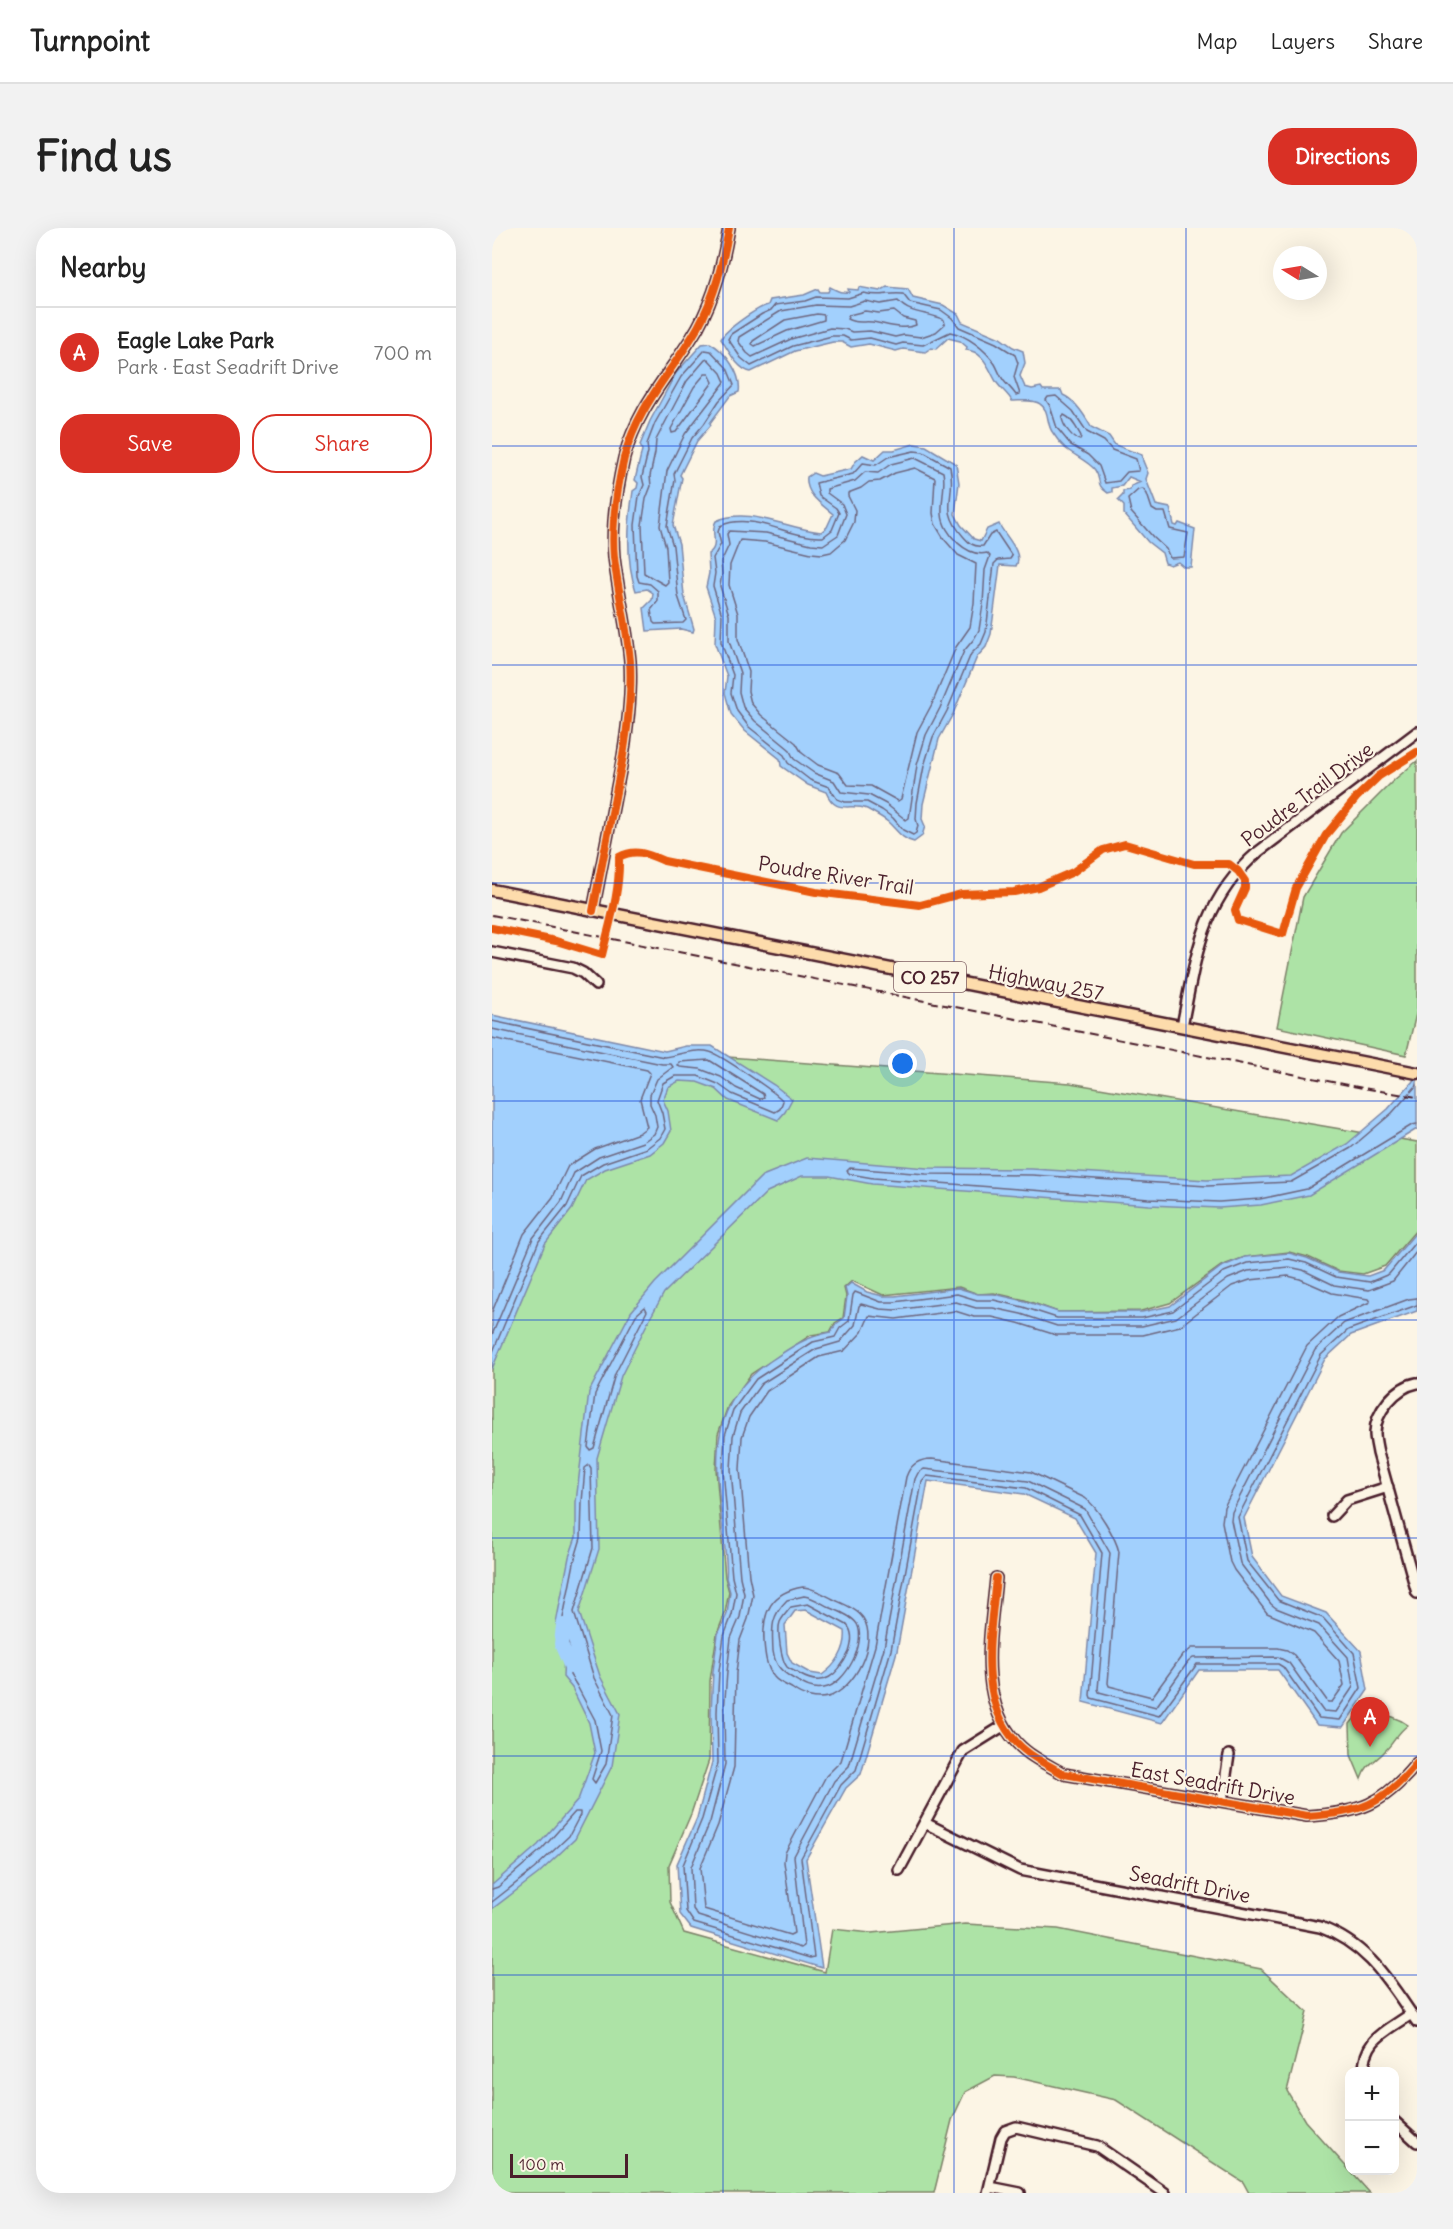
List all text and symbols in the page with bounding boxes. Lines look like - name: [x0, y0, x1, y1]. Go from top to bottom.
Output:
- text: Turnpoint: [30, 23, 150, 59]
- text: Map: [1197, 28, 1237, 55]
- text: Layers: [1270, 28, 1335, 55]
- text: Share: [1368, 28, 1423, 55]
- button: Directions: [1268, 128, 1417, 185]
- text: Find us: [36, 130, 172, 182]
- north arrow: [1273, 246, 1327, 300]
- text: Nearby: [60, 251, 146, 284]
- text: Eagle Lake Park: [117, 326, 274, 354]
- text: A: [73, 340, 86, 365]
- text: 700 m: [374, 340, 432, 365]
- text: Park · East Seadrift Drive: [117, 354, 339, 379]
- button: Save: [60, 414, 240, 473]
- button: Share: [252, 414, 432, 473]
- street label: Poudre Trail Drive: [1236, 736, 1378, 852]
- street label: Poudre River Trail: [756, 850, 916, 900]
- street label: Highway 257: [986, 959, 1106, 1005]
- road number: CO 257: [894, 962, 966, 992]
- your location: [888, 1049, 917, 1078]
- pin: A: [1350, 1698, 1390, 1747]
- street label: East Seadrift Drive: [1129, 1756, 1297, 1810]
- street label: Seadrift Drive: [1127, 1860, 1253, 1908]
- map controls: [1345, 2067, 1399, 2175]
- button: +: [1345, 2067, 1399, 2121]
- button: −: [1345, 2121, 1399, 2175]
- scale bar: [510, 2151, 628, 2178]
- text: 100 m: [519, 2154, 564, 2174]

